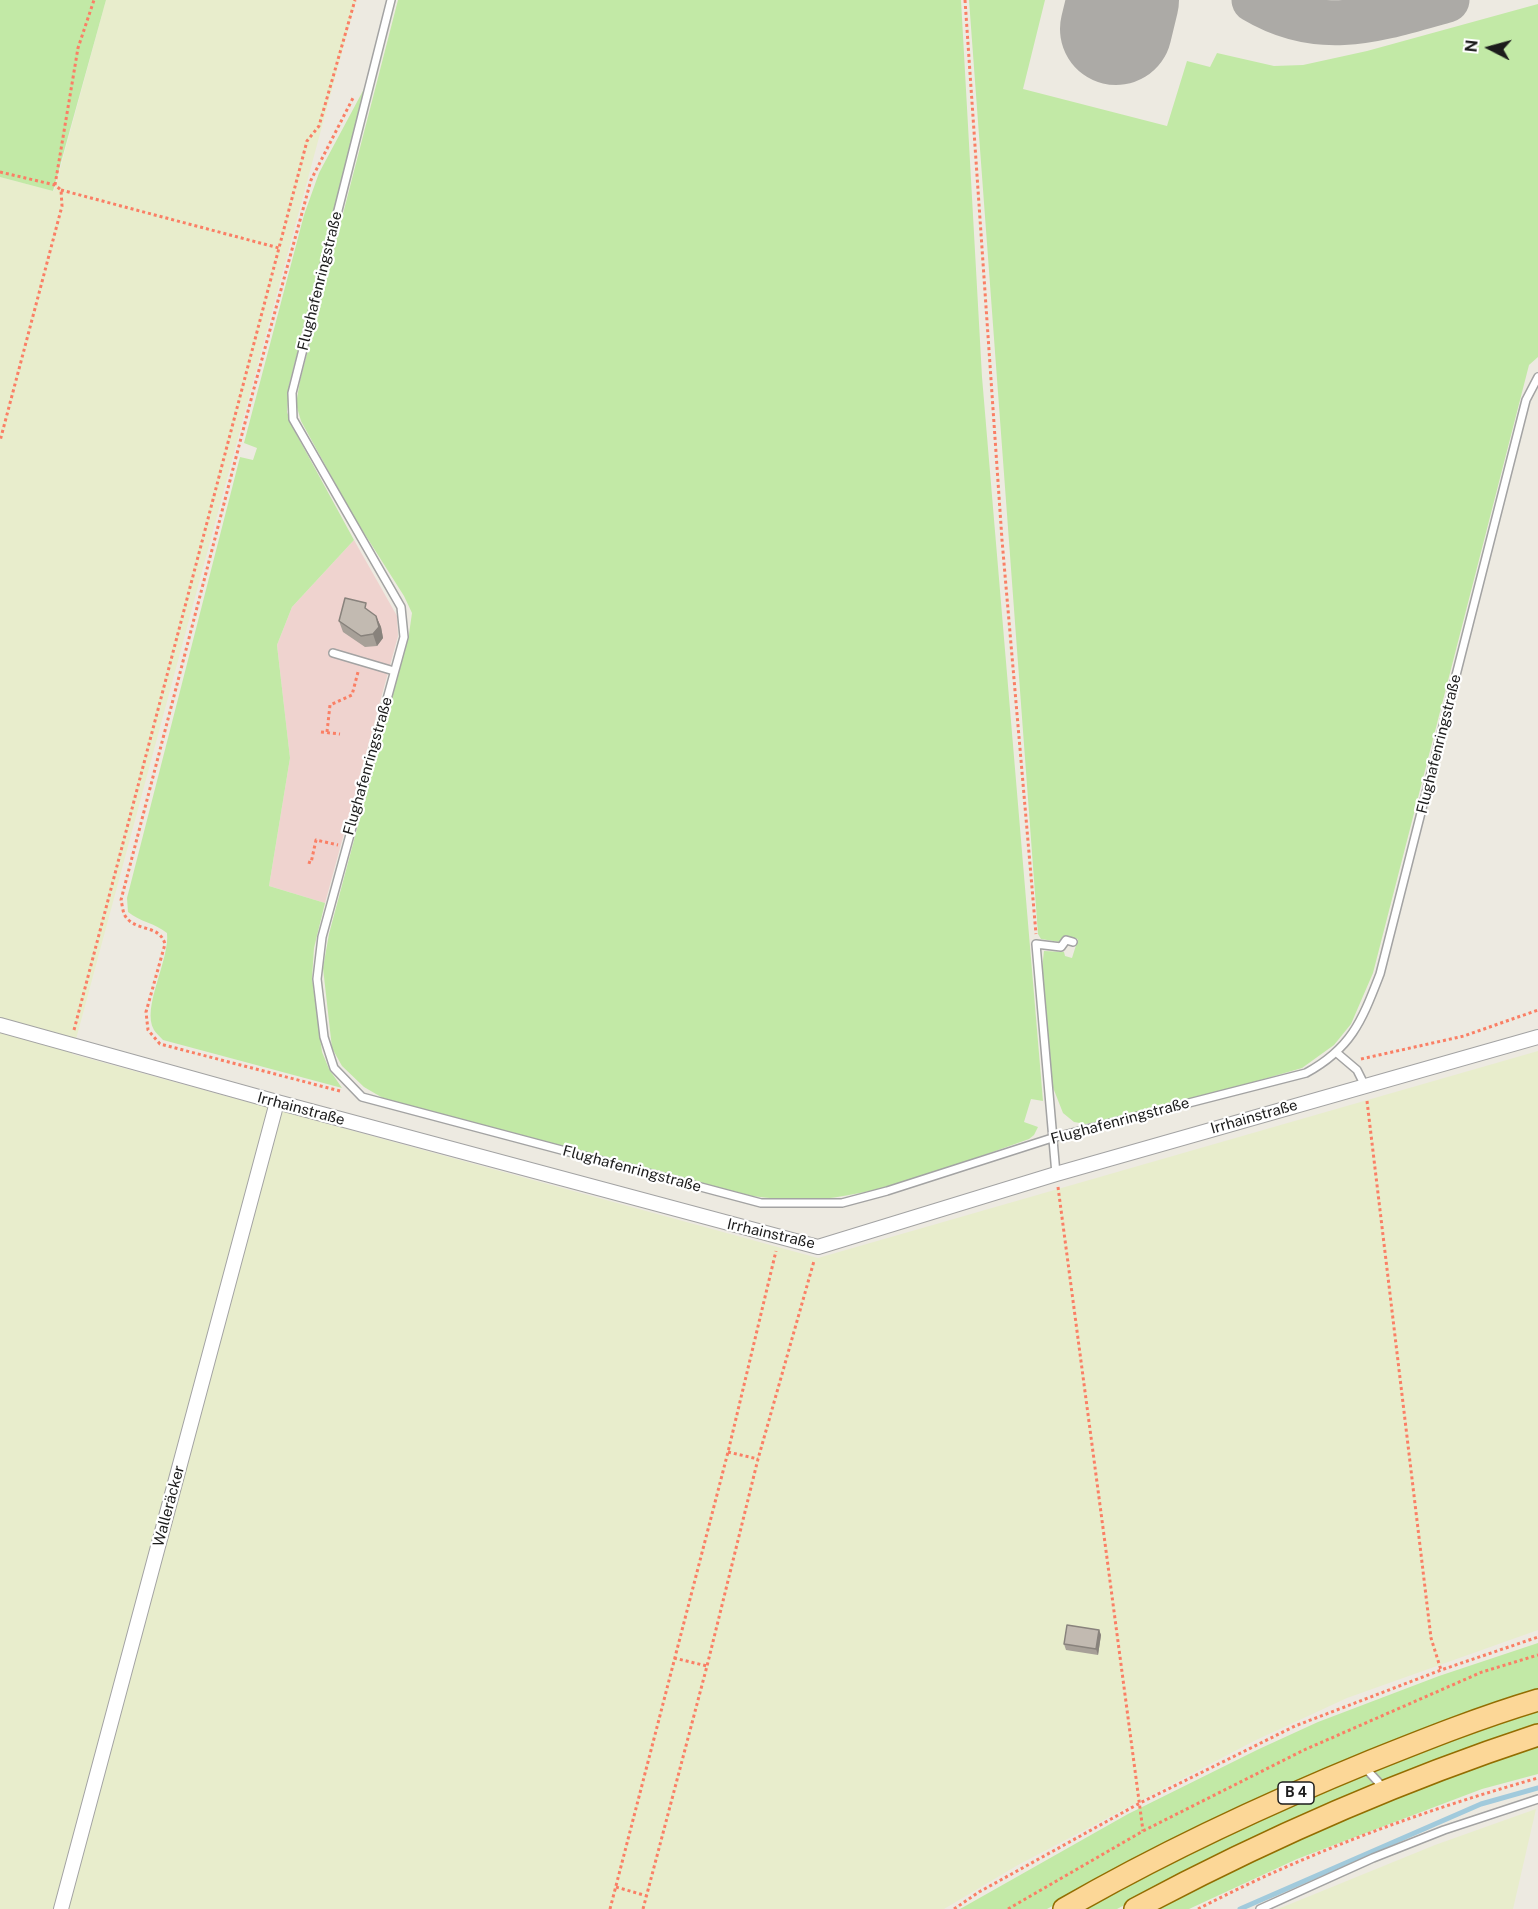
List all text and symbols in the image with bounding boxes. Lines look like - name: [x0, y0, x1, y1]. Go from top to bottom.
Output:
- north arrow: [1460, 18, 1520, 78]
- text: N: [1461, 39, 1482, 53]
- street label: Flughafenringstraße: [294, 210, 346, 352]
- street label: Flughafenringstraße: [1413, 673, 1465, 815]
- street label: Flughafenringstraße: [340, 695, 396, 837]
- street label: Irrhainstraße: [255, 1089, 347, 1129]
- street label: Flughafenringstraße: [1049, 1094, 1191, 1148]
- street label: Irrhainstraße: [1208, 1096, 1300, 1138]
- street label: Flughafenringstraße: [561, 1142, 703, 1196]
- street label: Irrhainstraße: [725, 1215, 817, 1253]
- street label: Walleräcker: [150, 1463, 188, 1549]
- road number: B 4: [1278, 1782, 1314, 1804]

